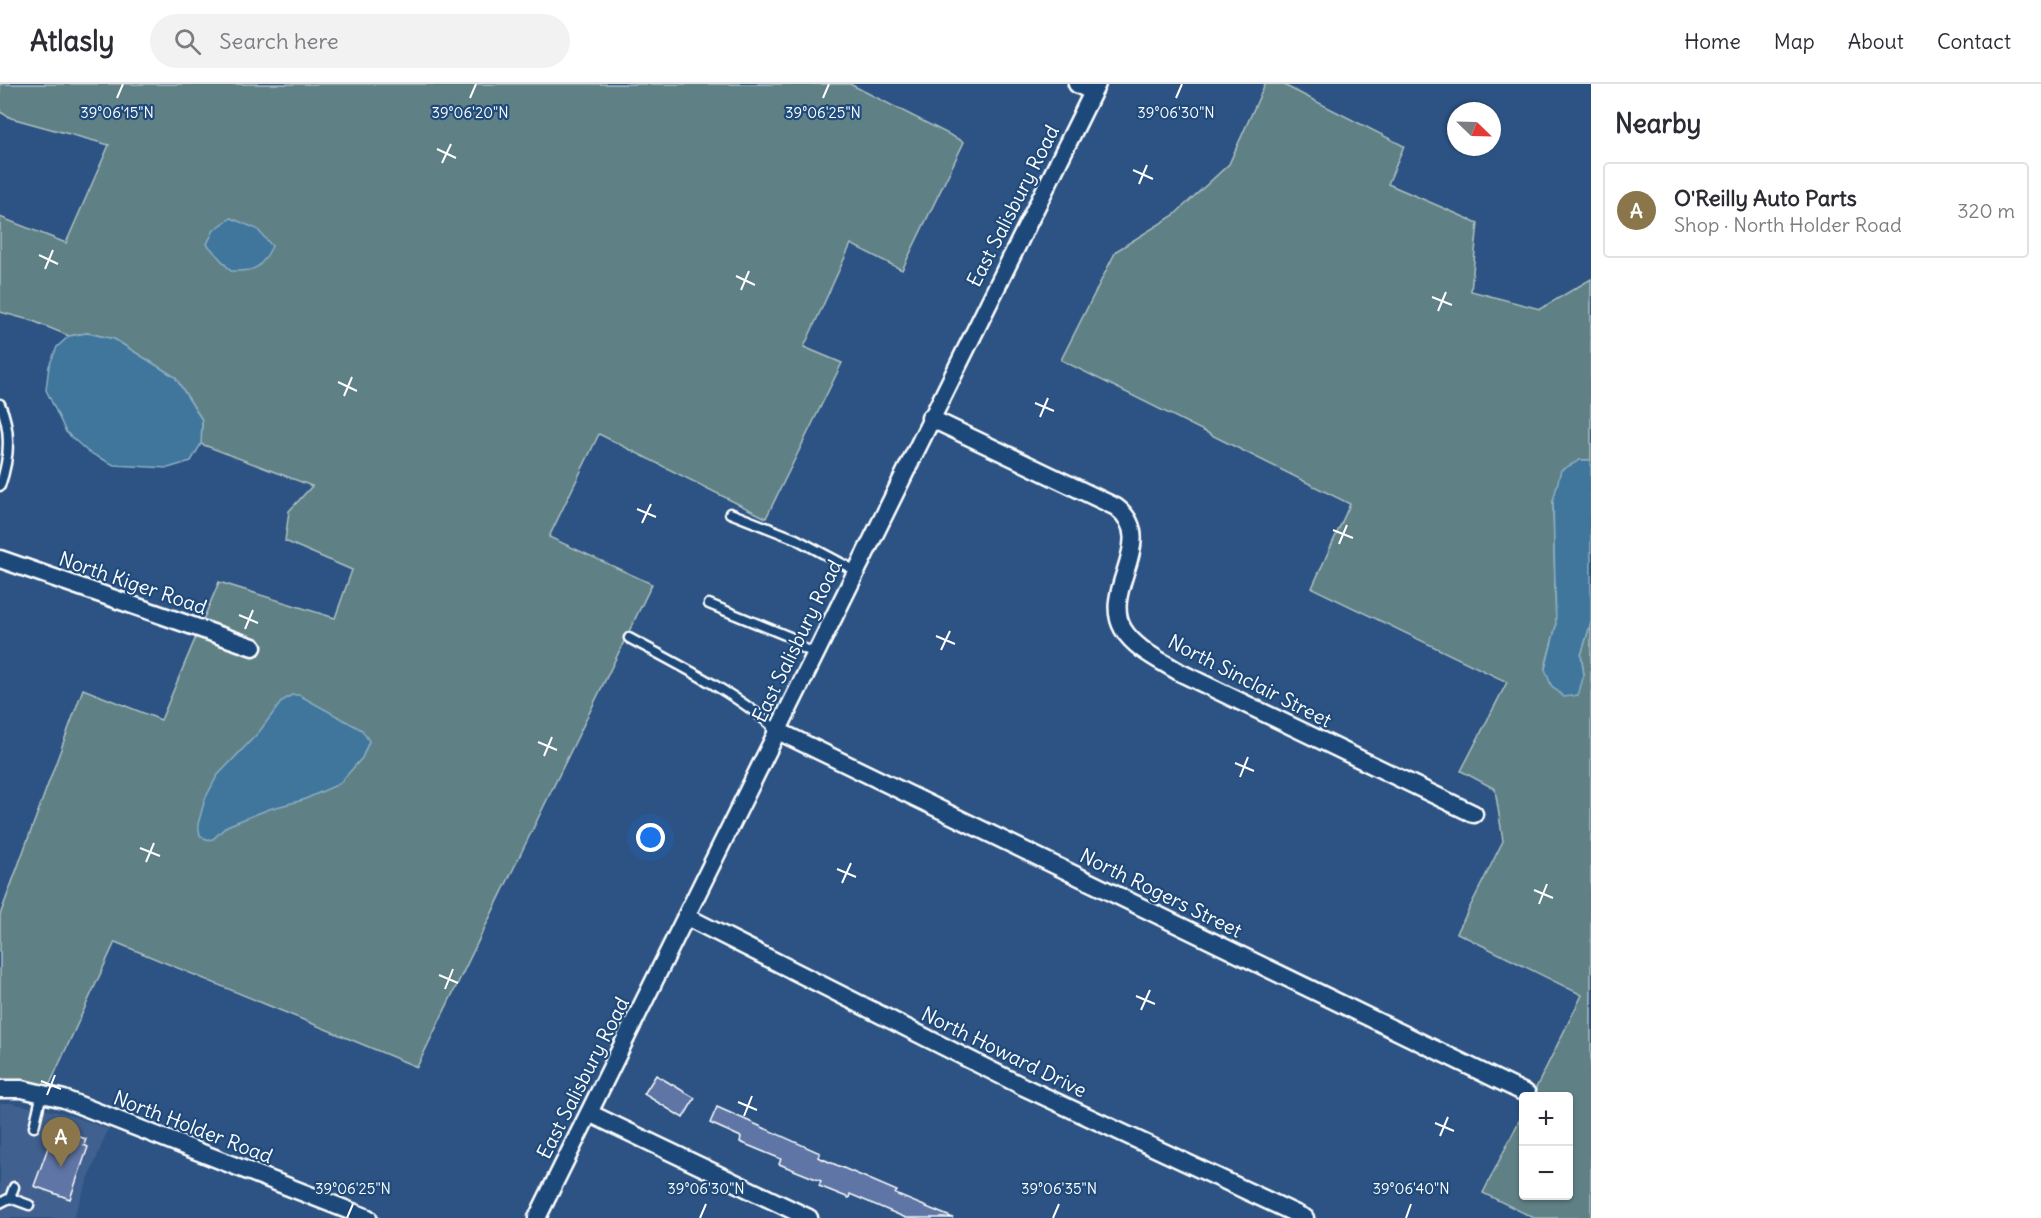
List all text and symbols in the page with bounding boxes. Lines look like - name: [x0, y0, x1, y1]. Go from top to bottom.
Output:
- search box: [150, 14, 570, 68]
- text: Atlasly: [30, 23, 114, 59]
- icon: search: [171, 25, 204, 58]
- text: Search here: [219, 27, 339, 55]
- text: Home: [1684, 28, 1741, 55]
- text: Map: [1774, 28, 1815, 55]
- text: About: [1848, 28, 1904, 55]
- text: Contact: [1937, 28, 2011, 55]
- north arrow: [1447, 102, 1501, 156]
- text: 39°06'15"N: [80, 103, 154, 122]
- text: 39°06'20"N: [431, 103, 509, 122]
- text: 39°06'25"N: [785, 103, 861, 122]
- text: 39°06'30"N: [1137, 103, 1215, 122]
- text: Nearby: [1615, 107, 1701, 140]
- street label: East Salisbury Road: [961, 121, 1064, 291]
- text: O'Reilly Auto Parts: [1674, 184, 1857, 212]
- text: A: [1630, 198, 1643, 223]
- text: 320 m: [1957, 198, 2015, 223]
- text: Shop · North Holder Road: [1674, 212, 1902, 237]
- street label: North Kiger Road: [56, 546, 211, 620]
- street label: East Salisbury Road: [746, 555, 847, 726]
- street label: North Sinclair Street: [1164, 629, 1336, 733]
- your location: [636, 823, 665, 852]
- street label: North Rogers Street: [1076, 842, 1247, 943]
- street label: East Salisbury Road: [531, 993, 634, 1163]
- street label: North Howard Drive: [918, 1001, 1091, 1102]
- street label: North Holder Road: [110, 1085, 276, 1168]
- map controls: [1519, 1092, 1573, 1200]
- button: +: [1519, 1092, 1573, 1146]
- pin: A: [42, 1118, 80, 1167]
- button: −: [1519, 1146, 1573, 1200]
- text: 39°06'25"N: [315, 1179, 391, 1198]
- text: 39°06'30"N: [667, 1179, 745, 1198]
- text: 39°06'35"N: [1021, 1179, 1097, 1198]
- text: 39°06'40"N: [1372, 1179, 1450, 1198]

